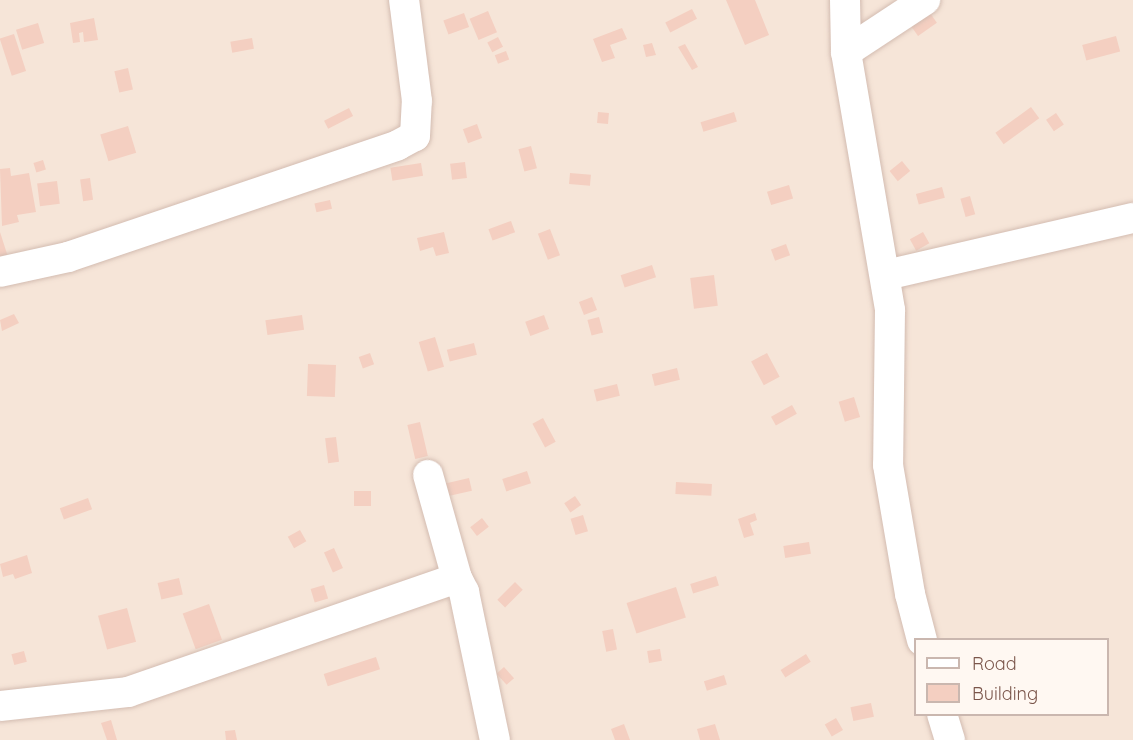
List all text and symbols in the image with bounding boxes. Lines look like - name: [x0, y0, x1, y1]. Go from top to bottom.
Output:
- legend: [914, 638, 1109, 716]
- text: Road: [972, 652, 1017, 675]
- text: Building: [972, 682, 1038, 705]

